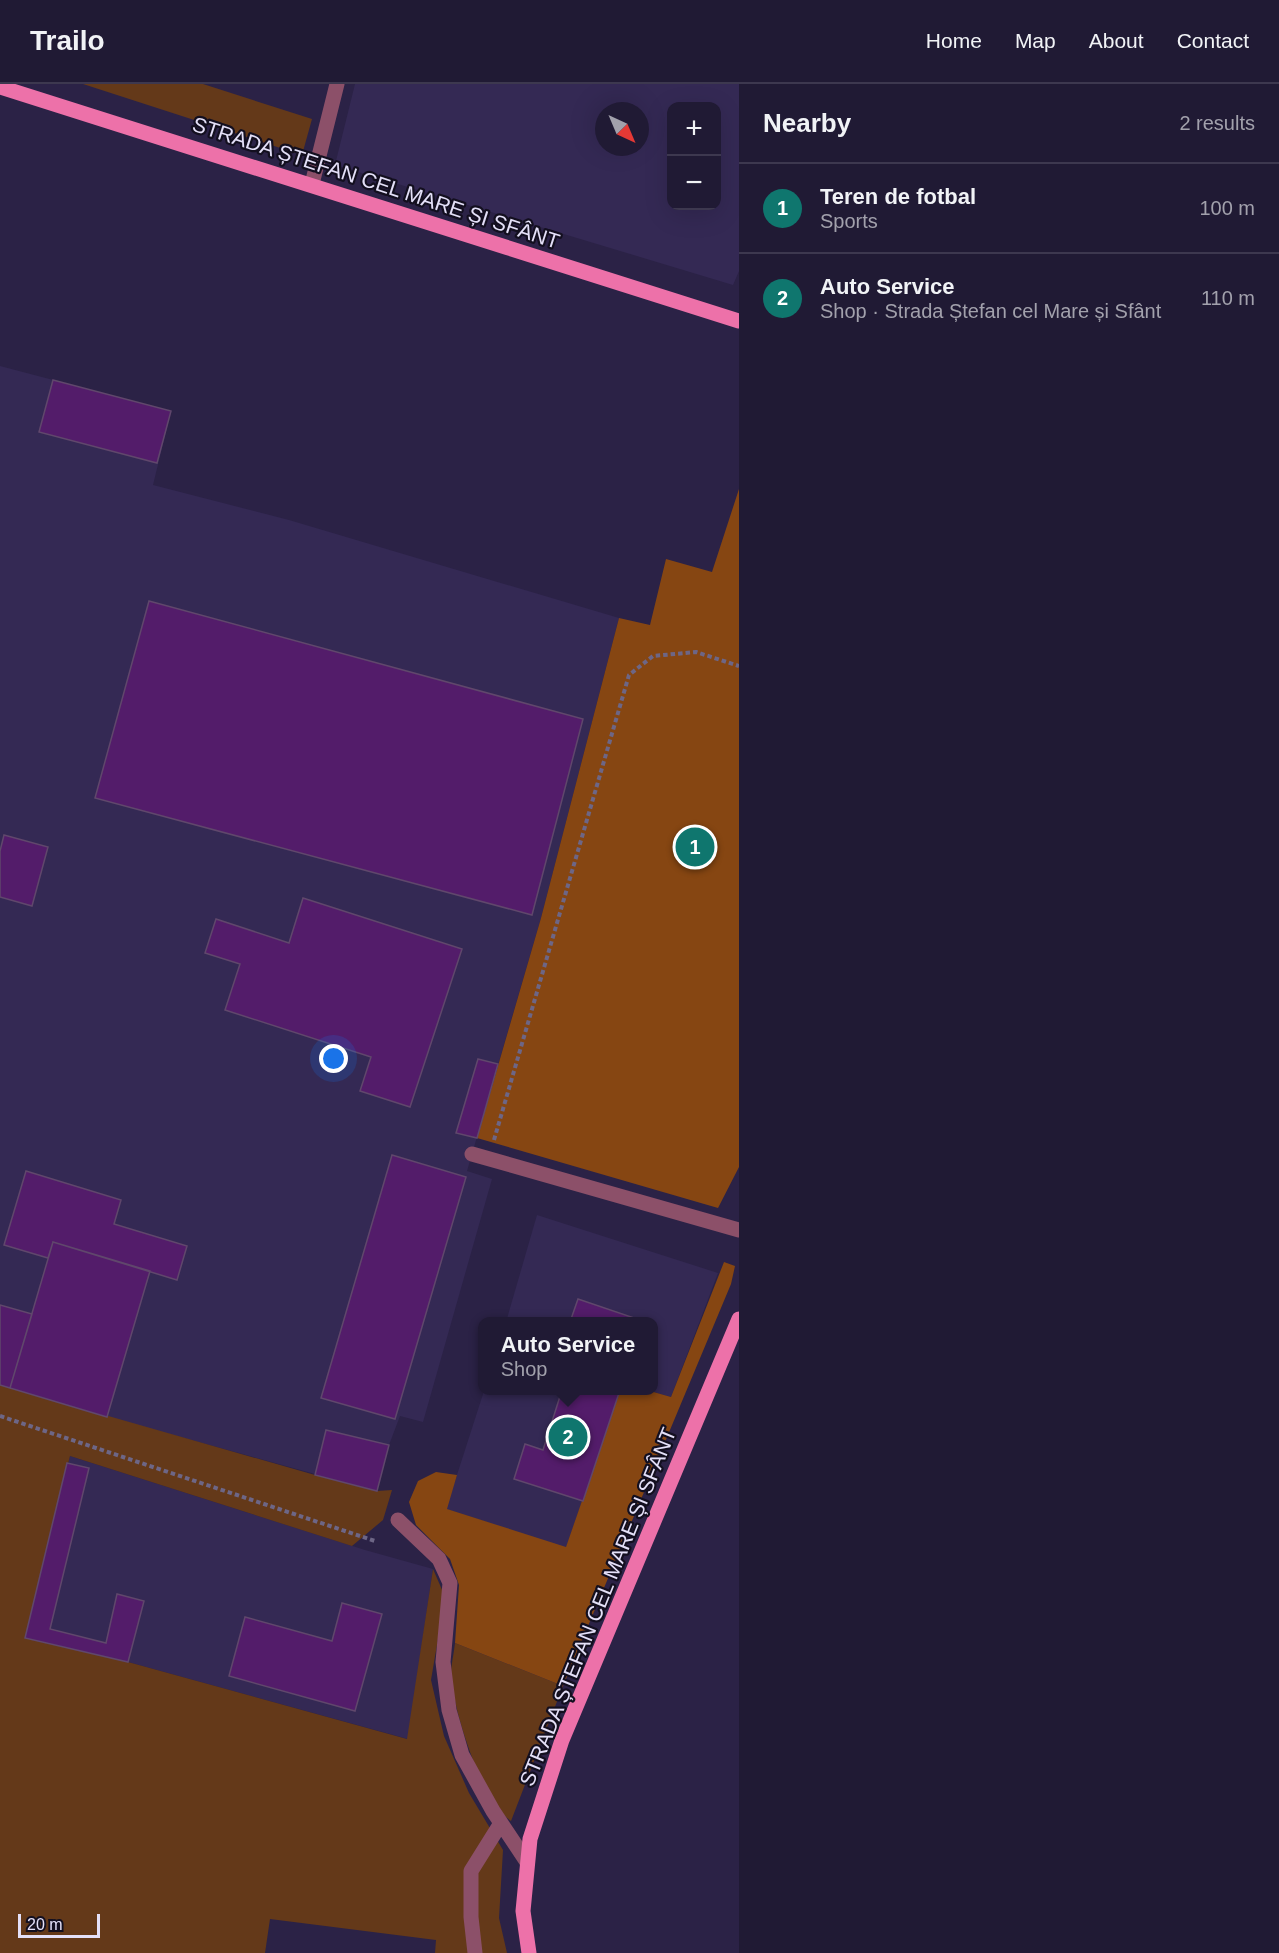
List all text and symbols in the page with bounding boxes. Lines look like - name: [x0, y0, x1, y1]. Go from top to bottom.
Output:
- text: Trailo: [30, 25, 105, 56]
- text: Home: [926, 29, 982, 52]
- text: Map: [1015, 29, 1056, 52]
- text: About: [1089, 29, 1144, 52]
- text: Contact: [1177, 29, 1249, 52]
- north arrow: [595, 102, 649, 156]
- map controls: [667, 102, 721, 210]
- button: +: [667, 102, 721, 156]
- text: Nearby: [763, 108, 851, 138]
- street label: STRADA ȘTEFAN CEL MARE ȘI SFÂNT: [190, 112, 563, 253]
- text: 2 results: [1179, 112, 1255, 134]
- button: −: [667, 156, 721, 210]
- text: Teren de fotbal: [820, 184, 976, 209]
- text: 1: [777, 197, 788, 219]
- text: 100 m: [1199, 197, 1255, 219]
- text: Sports: [820, 210, 878, 232]
- text: Auto Service: [820, 274, 955, 299]
- text: 2: [777, 287, 788, 309]
- text: 110 m: [1201, 287, 1255, 309]
- text: Shop · Strada Ștefan cel Mare și Sfânt: [820, 300, 1161, 322]
- pin: 1: [676, 824, 714, 870]
- your location: [319, 1044, 348, 1073]
- popup: [478, 1317, 658, 1395]
- text: Auto Service: [501, 1332, 635, 1357]
- text: Shop: [501, 1358, 547, 1380]
- pin: 2: [548, 1414, 588, 1460]
- street label: STRADA ȘTEFAN CEL MARE ȘI SFÂNT: [515, 1424, 680, 1789]
- scale bar: [18, 1911, 100, 1938]
- text: 20 m: [27, 1916, 63, 1933]

